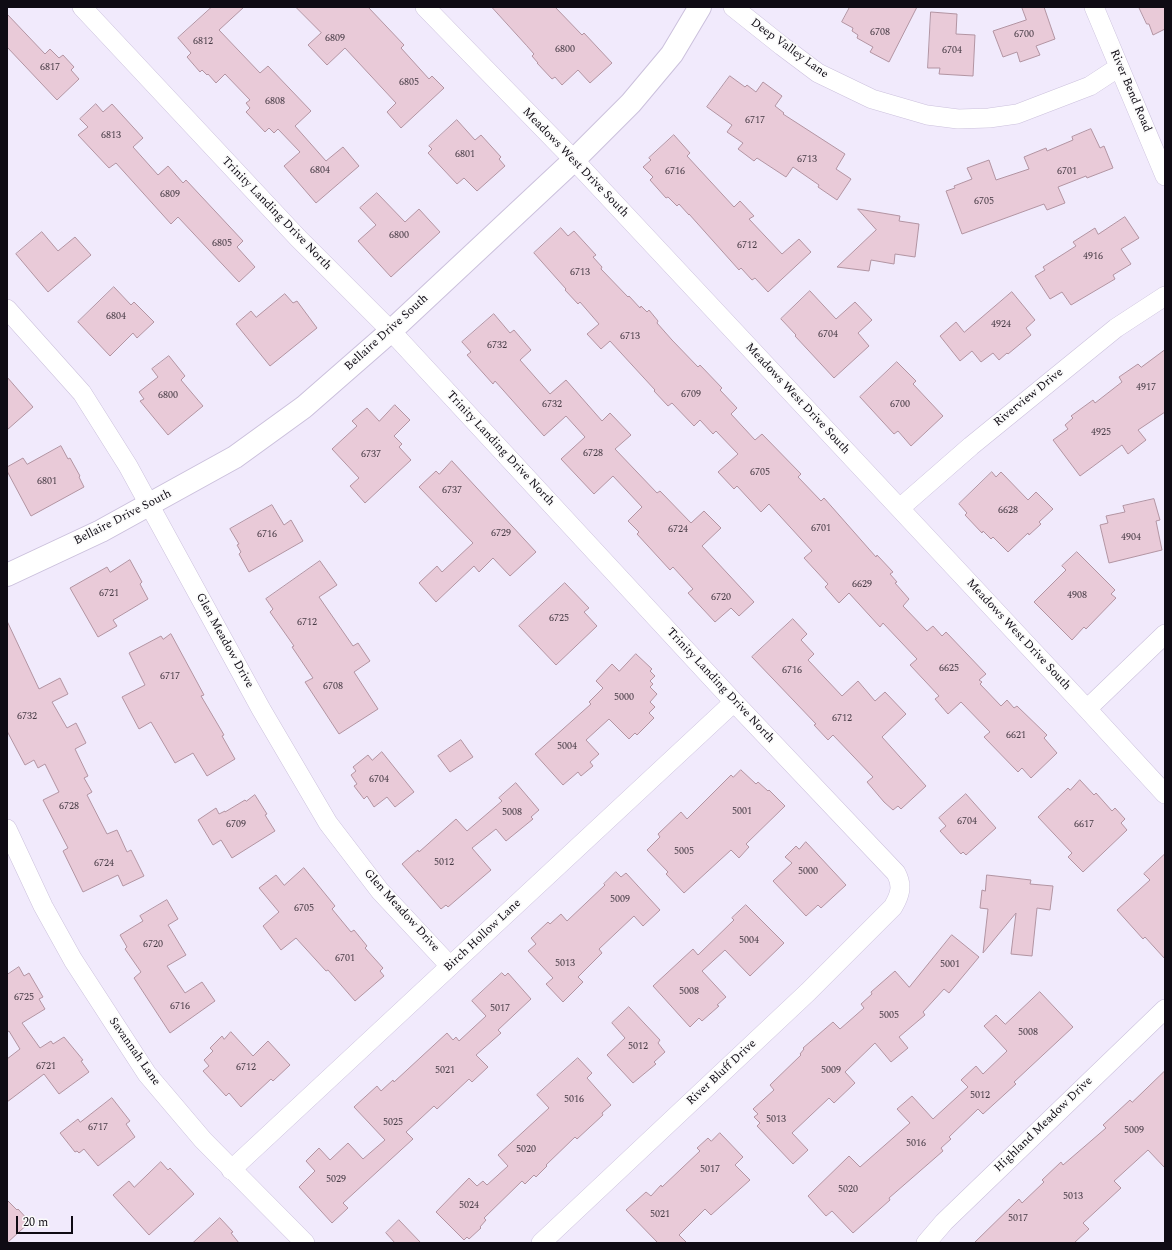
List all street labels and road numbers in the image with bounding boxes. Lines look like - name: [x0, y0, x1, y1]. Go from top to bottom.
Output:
- street label: Deep Valley Lane: [747, 16, 831, 82]
- street label: River Bend Road: [1106, 47, 1154, 135]
- street label: Meadows West Drive South: [519, 105, 631, 221]
- street label: Trinity Landing Drive North: [218, 154, 334, 274]
- street label: Bellaire Drive South: [342, 292, 432, 374]
- street label: Meadows West Drive South: [742, 340, 852, 458]
- street label: Riverview Drive: [992, 366, 1066, 430]
- street label: Trinity Landing Drive North: [443, 389, 557, 509]
- street label: Bellaire Drive South: [72, 487, 174, 549]
- street label: Meadows West Drive South: [963, 576, 1073, 694]
- street label: Glen Meadow Drive: [192, 591, 256, 691]
- street label: Trinity Landing Drive North: [663, 626, 777, 746]
- street label: Glen Meadow Drive: [360, 867, 442, 955]
- street label: Birch Hollow Lane: [441, 897, 525, 975]
- street label: Savannah Lane: [105, 1015, 163, 1089]
- street label: River Bluff Drive: [684, 1037, 760, 1109]
- street label: Highland Meadow Drive: [992, 1074, 1096, 1176]

